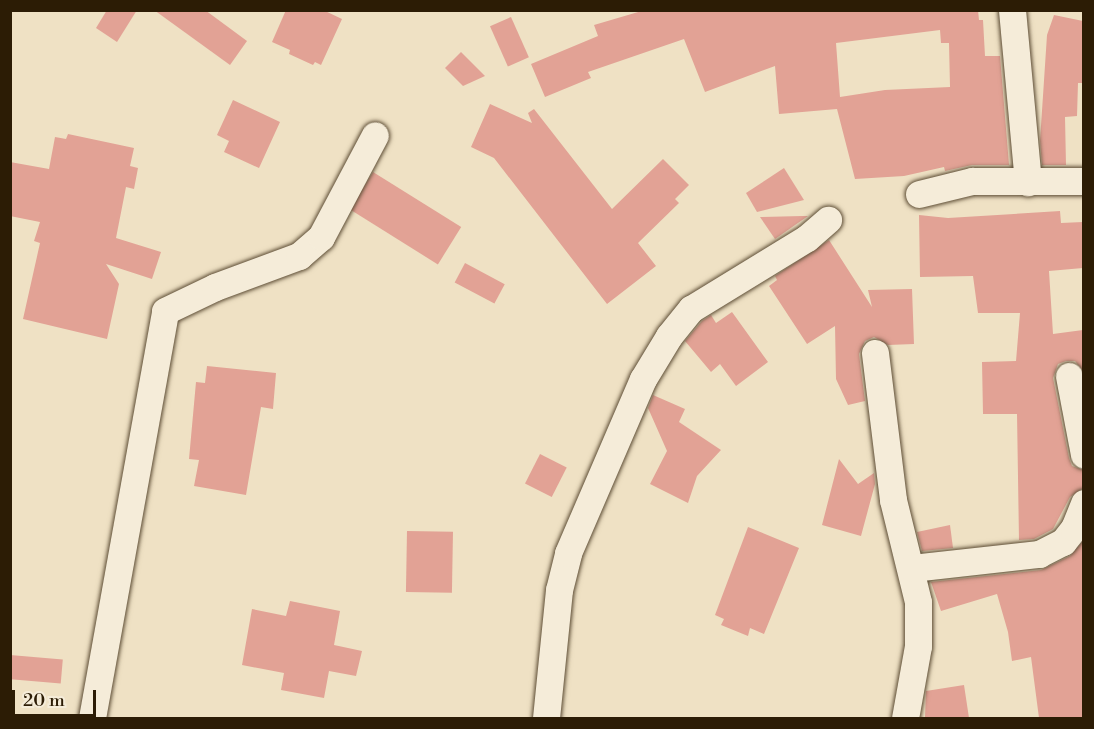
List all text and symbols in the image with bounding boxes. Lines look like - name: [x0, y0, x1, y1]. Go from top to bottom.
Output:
- scale bar: [15, 678, 99, 716]
- text: 20 m: [23, 689, 65, 712]

